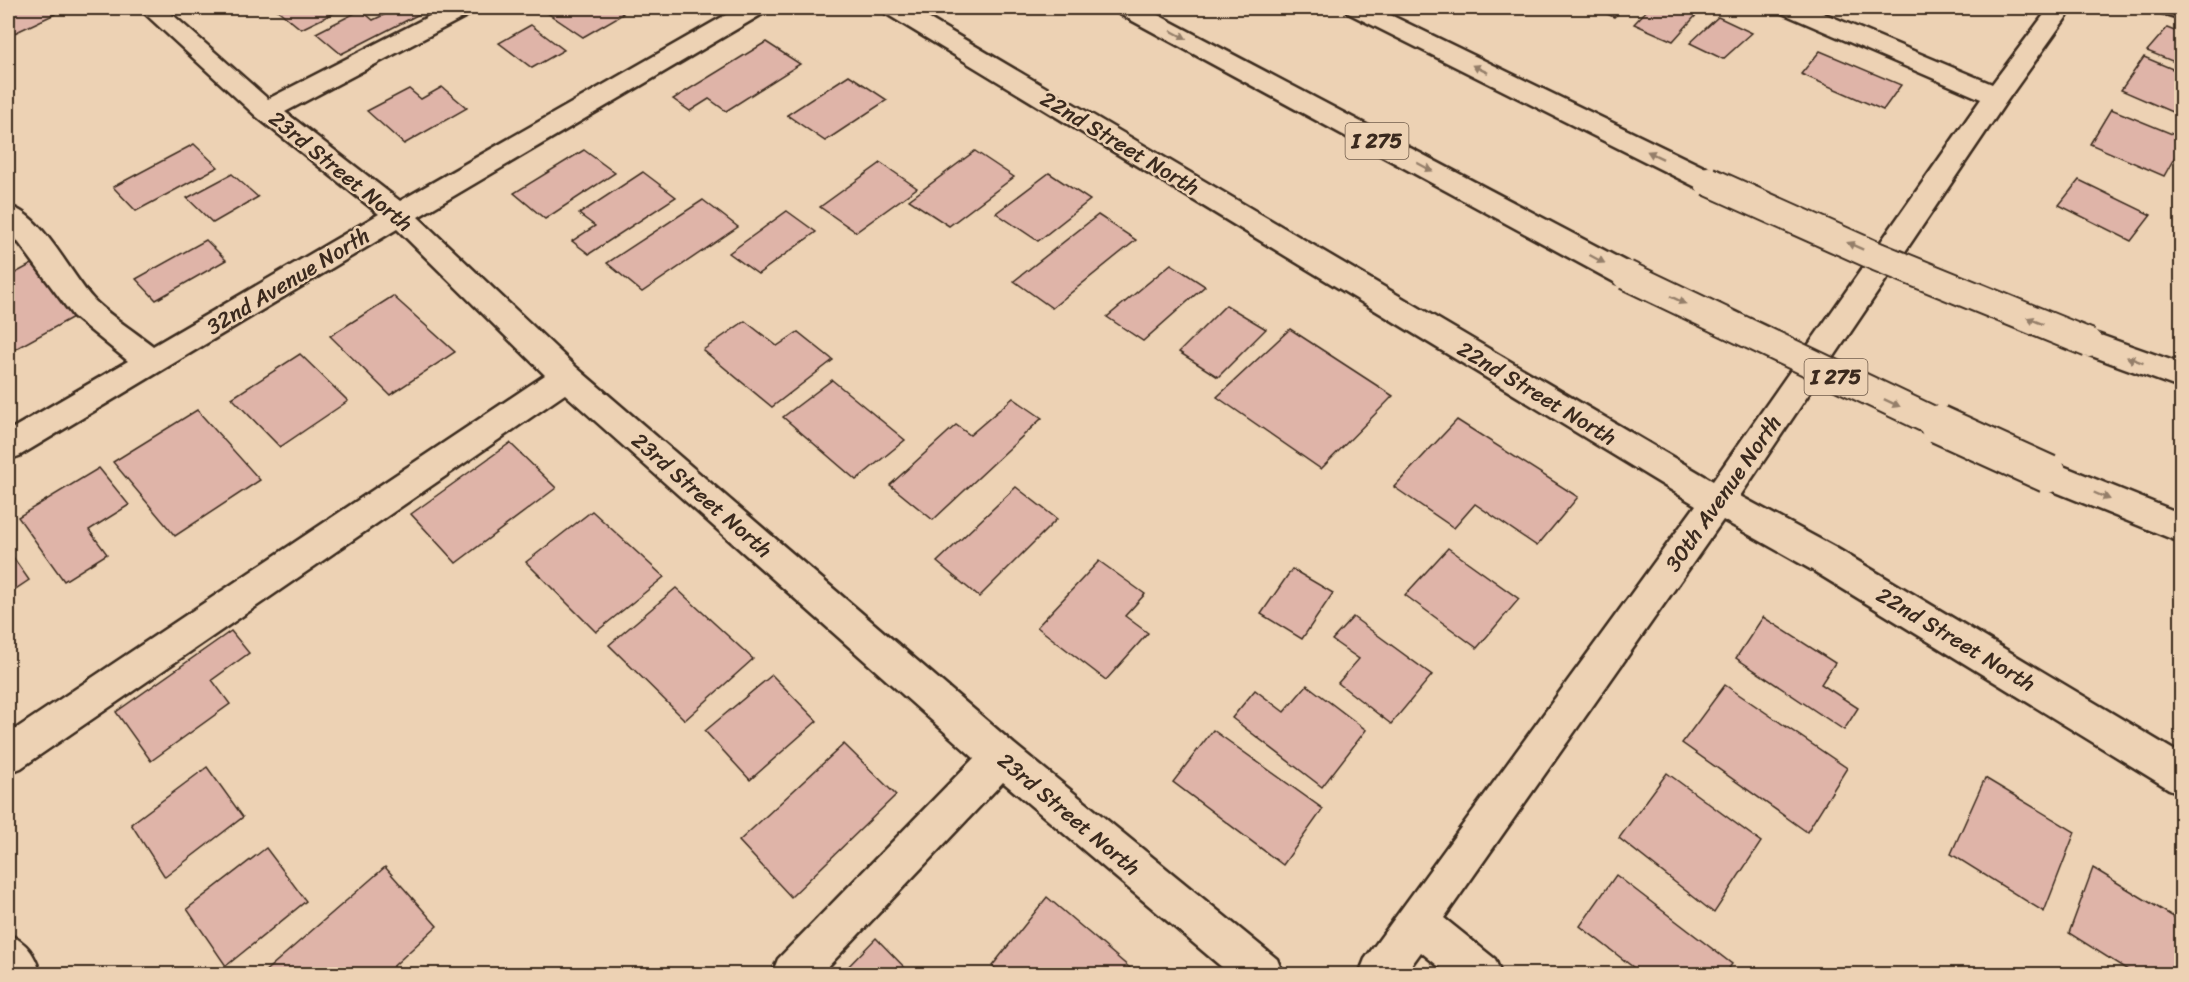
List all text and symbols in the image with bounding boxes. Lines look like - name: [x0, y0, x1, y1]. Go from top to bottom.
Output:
- one-way arrow: [1171, 30, 1188, 40]
- one-way arrow: [1471, 65, 1489, 75]
- street label: 22nd Street North: [1033, 80, 1207, 206]
- street label: 23rd Street North: [260, 100, 422, 242]
- road number: I 275: [1346, 123, 1408, 159]
- one-way arrow: [1647, 151, 1664, 160]
- one-way arrow: [1417, 162, 1434, 172]
- street label: 32nd Avenue North: [198, 216, 378, 346]
- one-way arrow: [1846, 241, 1864, 251]
- one-way arrow: [1588, 254, 1605, 264]
- one-way arrow: [1670, 296, 1687, 305]
- one-way arrow: [2026, 316, 2044, 326]
- street label: 22nd Street North: [1450, 330, 1624, 456]
- one-way arrow: [2126, 354, 2144, 364]
- road number: I 275: [1804, 359, 1868, 395]
- one-way arrow: [1884, 398, 1901, 407]
- street label: 30th Avenue North: [1654, 406, 1792, 580]
- street label: 23rd Street North: [622, 422, 782, 568]
- one-way arrow: [2093, 491, 2111, 501]
- street label: 22nd Street North: [1869, 576, 2043, 702]
- street label: 23rd Street North: [989, 742, 1149, 886]

